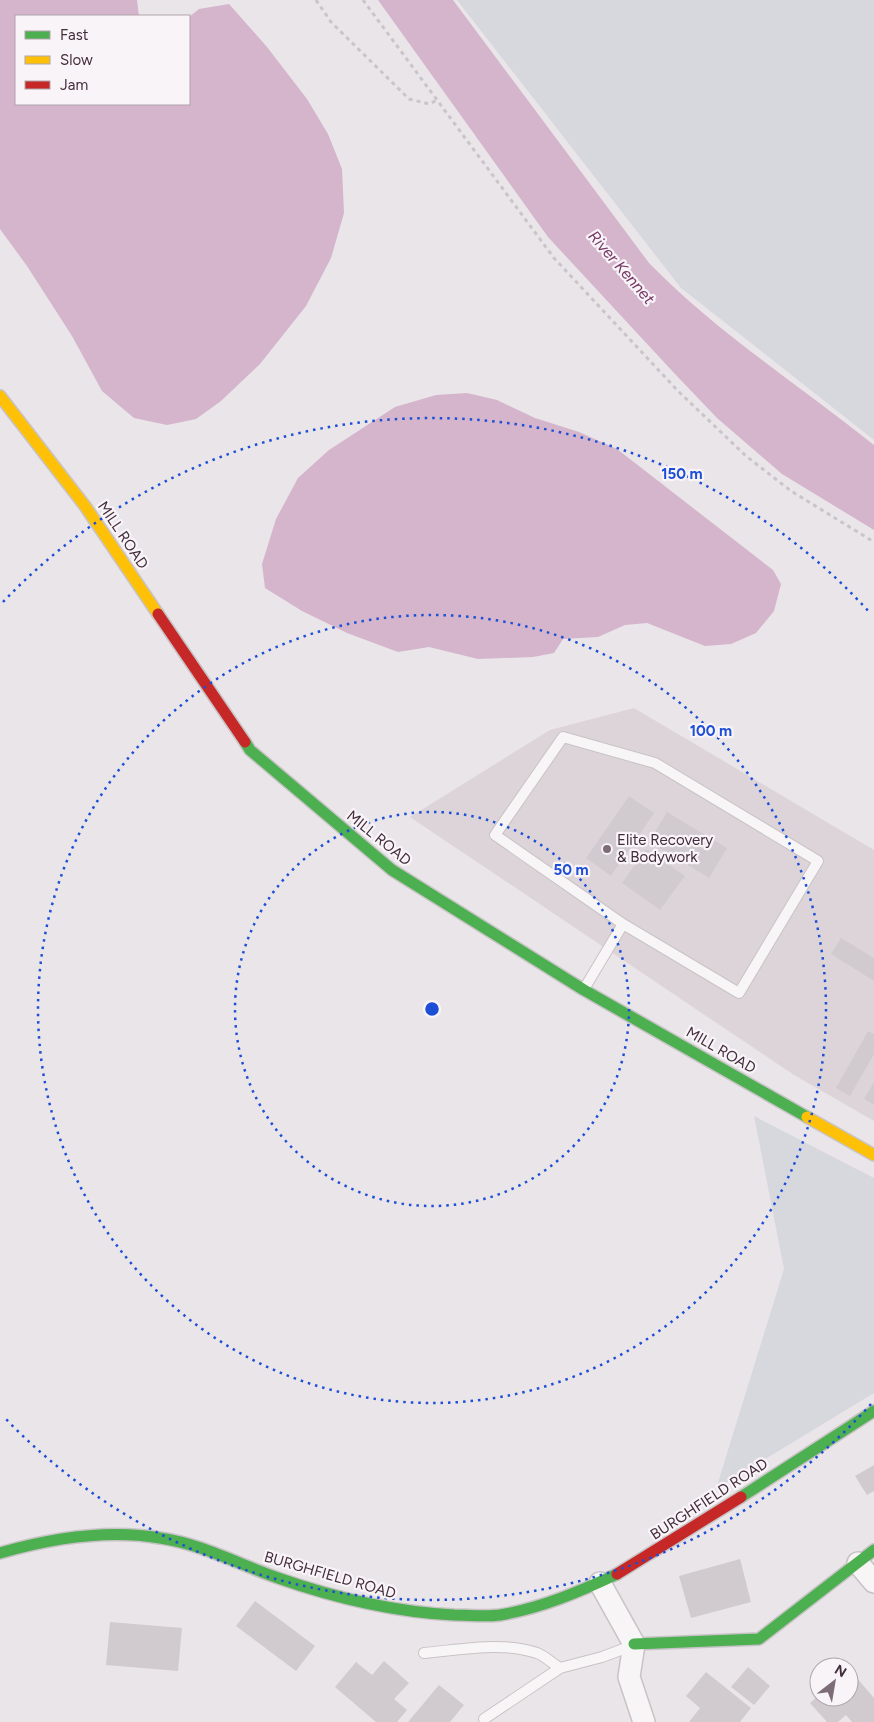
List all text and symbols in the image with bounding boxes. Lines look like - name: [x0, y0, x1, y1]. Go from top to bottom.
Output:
- legend: [15, 15, 190, 105]
- text: Fast: [60, 26, 89, 44]
- text: Slow: [60, 51, 93, 69]
- text: Jam: [60, 76, 88, 94]
- water label: River Kennet: [585, 227, 659, 309]
- text: 150 m: [661, 465, 703, 483]
- street label: MILL ROAD: [94, 498, 152, 572]
- text: 100 m: [690, 722, 732, 740]
- street label: MILL ROAD: [343, 807, 415, 869]
- place label: Elite Recovery & Bodywork: [617, 831, 713, 866]
- marker: Elite Recovery & Bodywork: [601, 843, 613, 855]
- text: 50 m: [553, 861, 589, 879]
- centre of rings: [423, 1000, 441, 1018]
- street label: MILL ROAD: [683, 1023, 759, 1077]
- street label: BURGHFIELD ROAD: [647, 1454, 771, 1544]
- street label: BURGHFIELD ROAD: [262, 1548, 398, 1602]
- north arrow: [809, 1657, 859, 1707]
- text: N: [831, 1661, 849, 1681]

